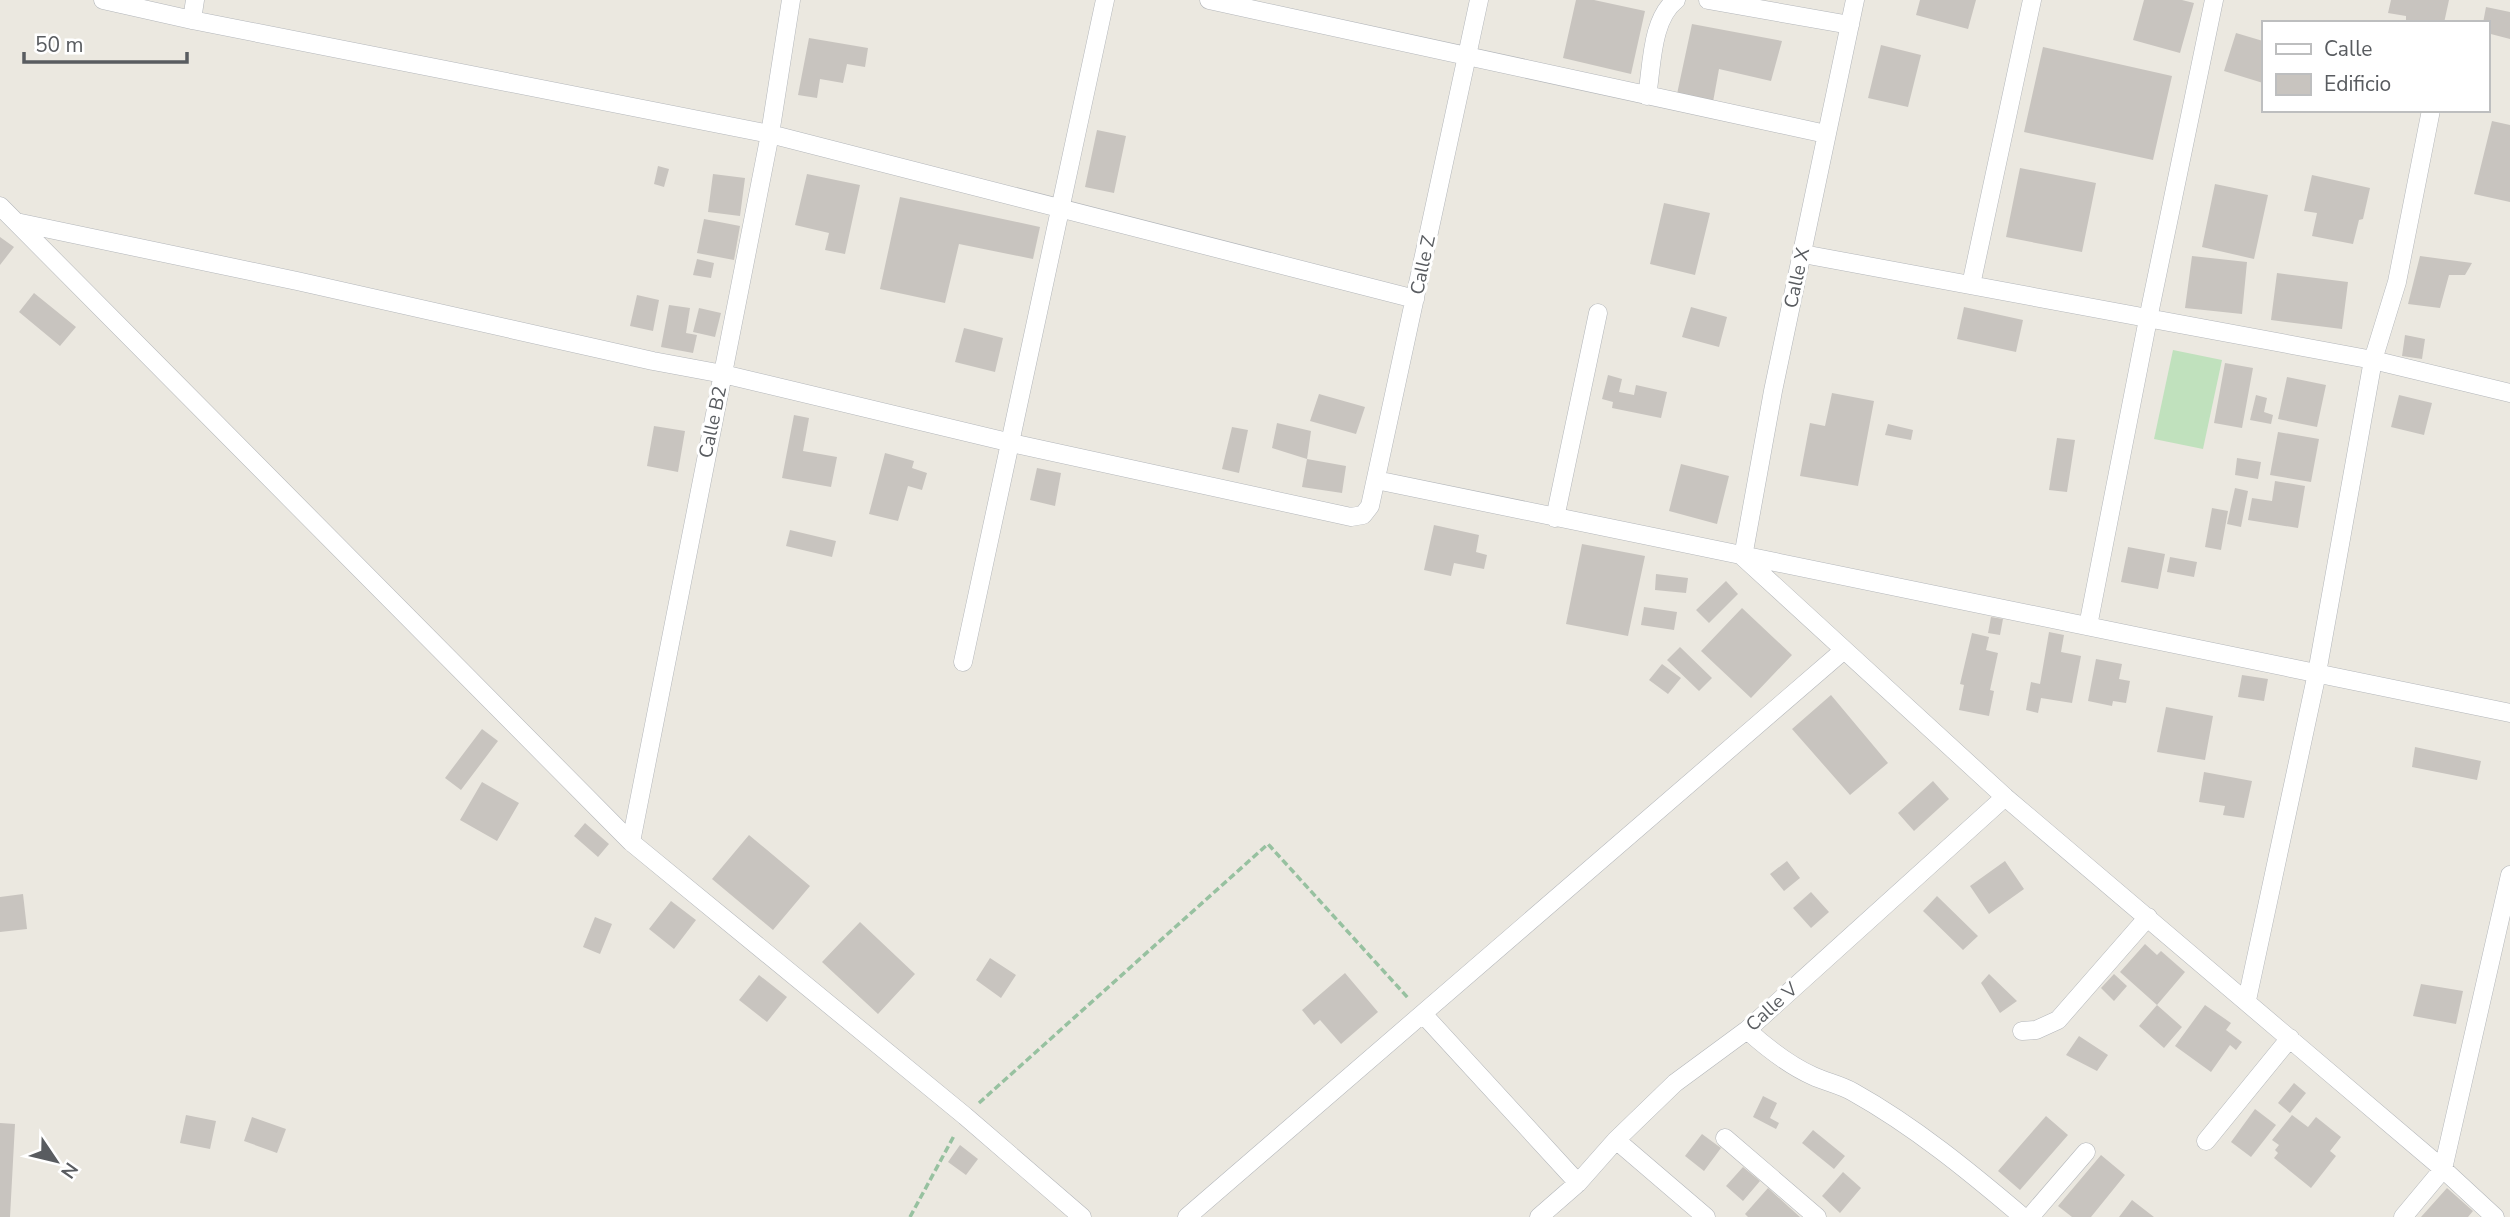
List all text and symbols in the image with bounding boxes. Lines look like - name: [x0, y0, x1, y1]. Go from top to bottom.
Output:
- scale bar: [24, 21, 187, 65]
- legend: [2262, 21, 2489, 112]
- text: 50 m: [35, 31, 84, 59]
- text: Calle: [2324, 35, 2372, 63]
- text: Edificio: [2324, 70, 2391, 98]
- street label: Calle Z: [1404, 233, 1442, 297]
- street label: Calle X: [1778, 245, 1816, 311]
- street label: Calle B2: [693, 384, 733, 460]
- street label: Calle V: [1740, 976, 1804, 1037]
- north arrow: [21, 1126, 91, 1196]
- text: N: [54, 1157, 84, 1183]

